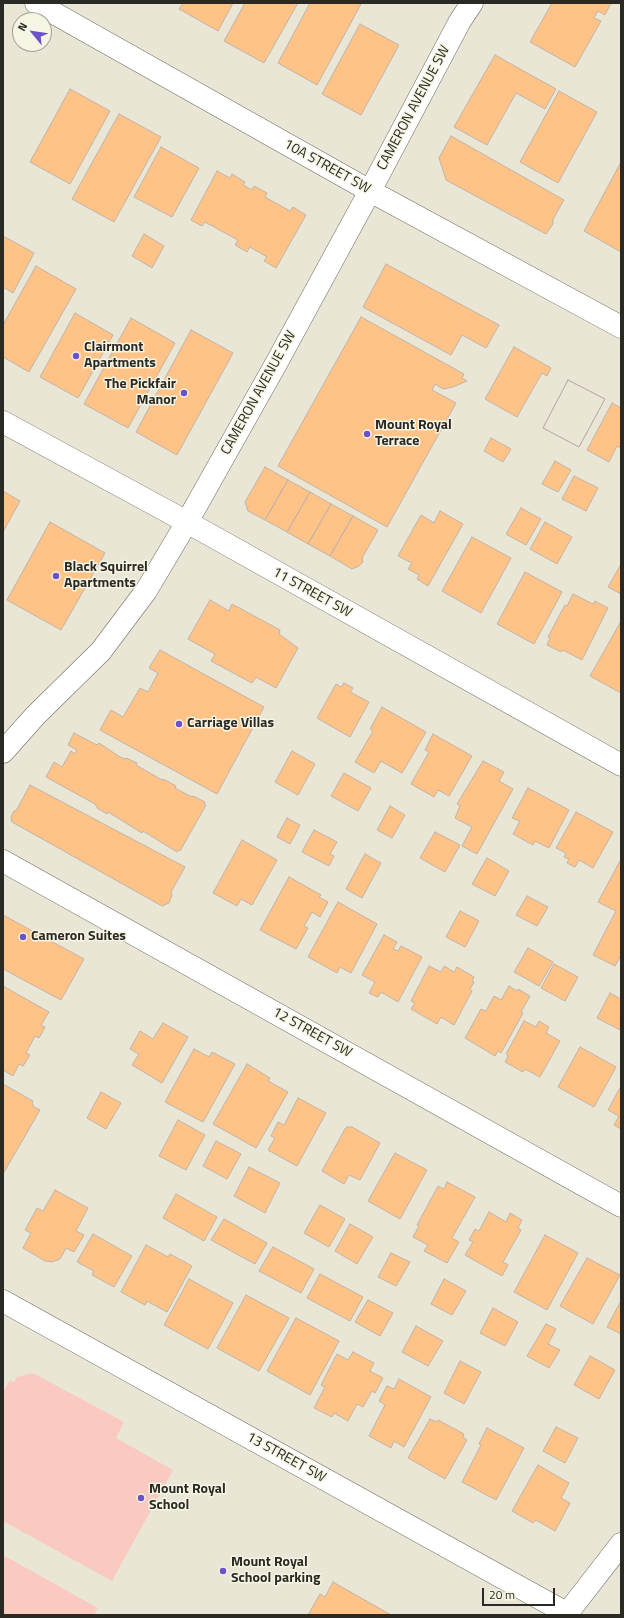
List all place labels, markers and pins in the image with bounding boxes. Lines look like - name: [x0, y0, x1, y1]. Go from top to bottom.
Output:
- place label: Clairmont Apartments: [84, 340, 156, 372]
- marker: Clairmont Apartments: [71, 351, 81, 361]
- place label: The Pickfair Manor: [104, 377, 176, 410]
- marker: The Pickfair Manor: [179, 388, 189, 398]
- place label: Mount Royal Terrace: [375, 418, 452, 450]
- marker: Mount Royal Terrace: [362, 429, 372, 439]
- place label: Black Squirrel Apartments: [64, 560, 148, 592]
- marker: Black Squirrel Apartments: [51, 571, 61, 581]
- place label: Carriage Villas: [187, 716, 274, 732]
- marker: Carriage Villas: [174, 719, 184, 729]
- place label: Cameron Suites: [31, 929, 126, 945]
- marker: Cameron Suites: [18, 932, 28, 942]
- place label: Mount Royal School: [149, 1482, 226, 1514]
- marker: Mount Royal School: [136, 1493, 146, 1503]
- place label: Mount Royal School parking: [231, 1555, 320, 1588]
- marker: Mount Royal School parking: [218, 1566, 228, 1576]

